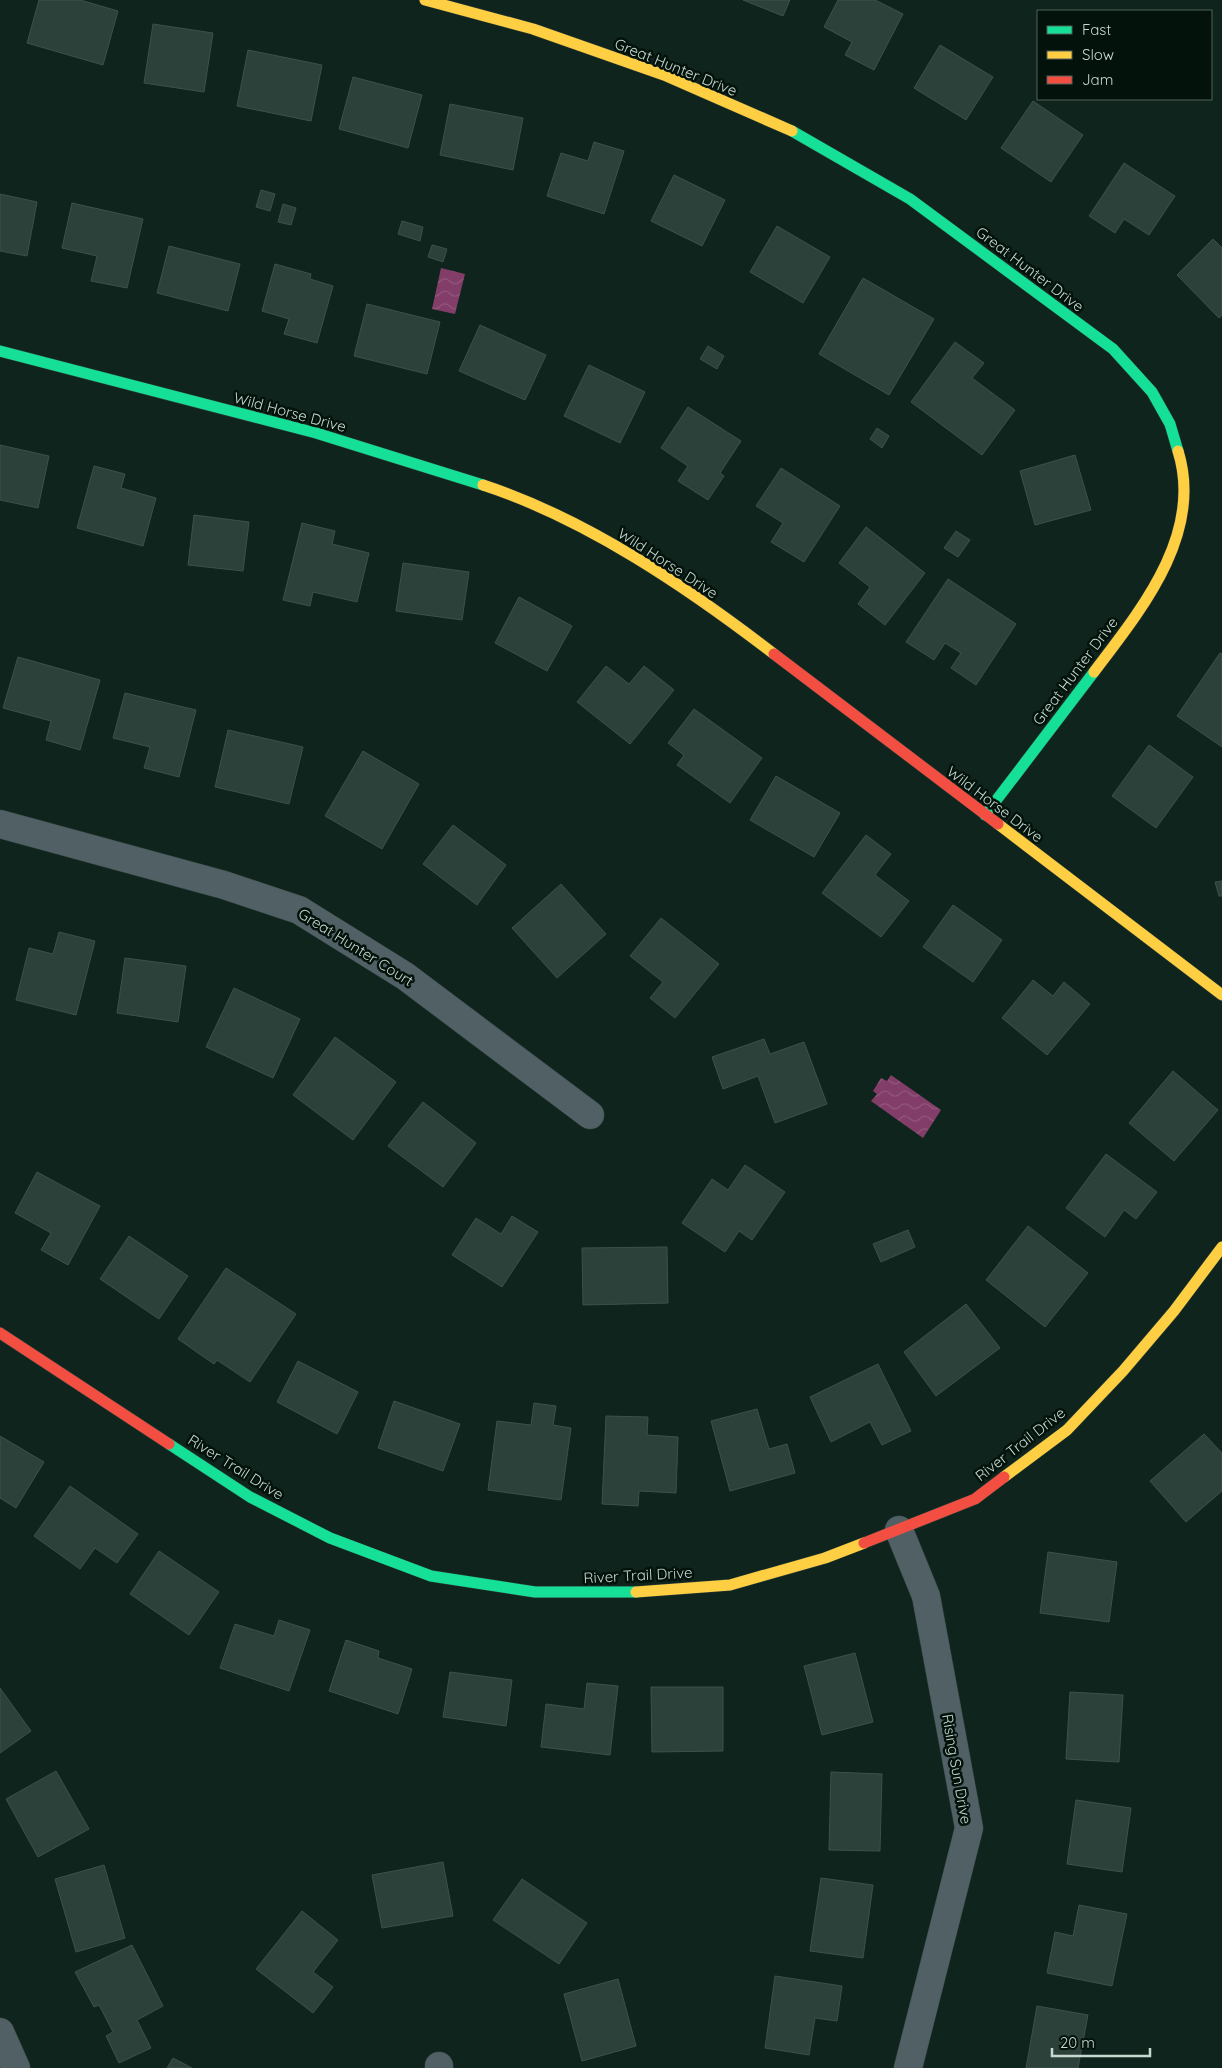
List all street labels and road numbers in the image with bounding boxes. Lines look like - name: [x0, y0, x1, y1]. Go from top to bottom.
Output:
- street label: Great Hunter Drive: [612, 34, 740, 100]
- street label: Great Hunter Drive: [972, 222, 1088, 316]
- street label: Wild Horse Drive: [232, 388, 348, 436]
- street label: Wild Horse Drive: [614, 524, 722, 602]
- street label: Great Hunter Drive: [1028, 613, 1122, 729]
- street label: Wild Horse Drive: [943, 762, 1047, 846]
- street label: Great Hunter Court: [295, 904, 417, 990]
- street label: River Trail Drive: [971, 1403, 1069, 1485]
- street label: River Trail Drive: [185, 1430, 287, 1504]
- street label: River Trail Drive: [583, 1563, 693, 1587]
- street label: Rising Sun Drive: [938, 1712, 976, 1826]

